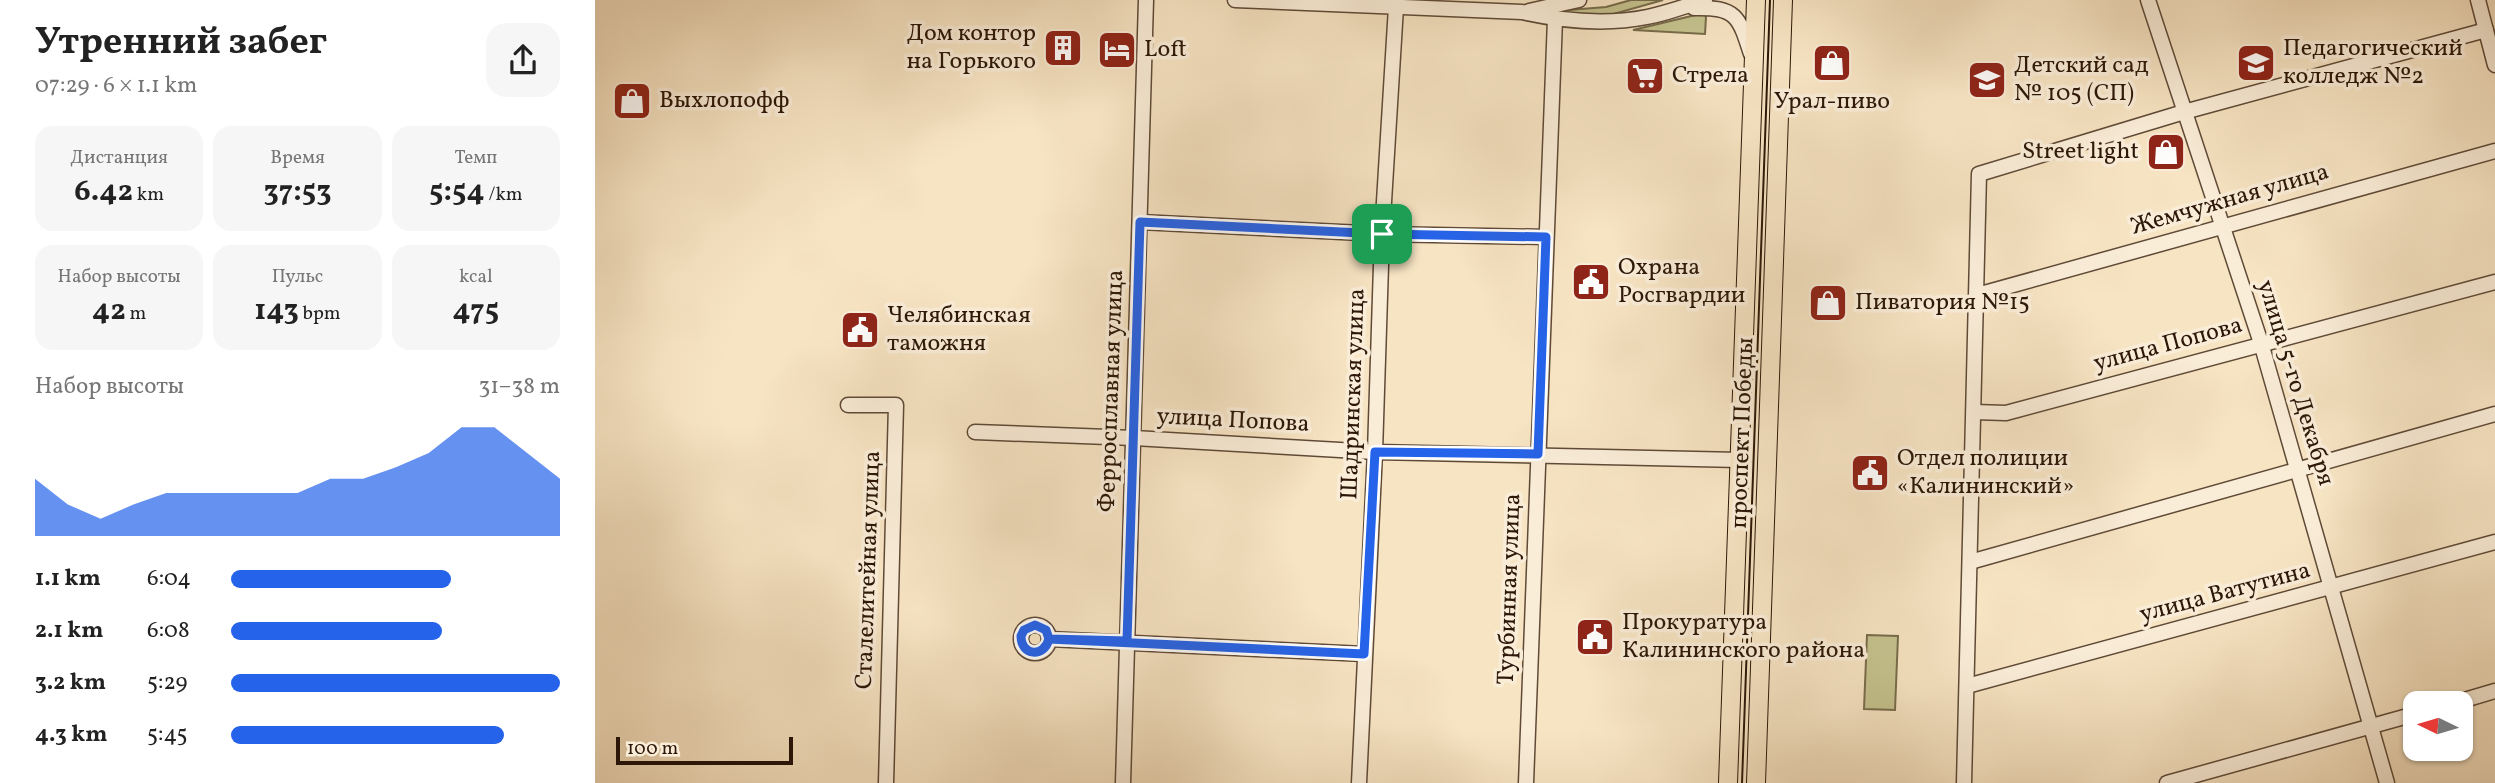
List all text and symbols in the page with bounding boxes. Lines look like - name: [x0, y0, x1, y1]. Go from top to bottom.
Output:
- text: Утренний забег: [35, 17, 327, 70]
- place label: Дом контор на Горького: [906, 17, 1036, 79]
- button: share: [486, 23, 560, 97]
- building icon: Дом контор на Горького: [1042, 27, 1084, 69]
- hotel icon: Loft: [1096, 29, 1138, 71]
- place label: Педагогический колледж №2: [2283, 32, 2463, 94]
- place label: Loft: [1144, 33, 1187, 67]
- shop icon: Урал-пиво: [1811, 42, 1853, 84]
- school or university icon: Педагогический колледж №2: [2235, 42, 2277, 84]
- place label: Детский сад № 105 (СП): [2014, 49, 2149, 111]
- supermarket icon: Стрела: [1624, 55, 1666, 97]
- place label: Стрела: [1672, 59, 1749, 93]
- school or university icon: Детский сад № 105 (СП): [1966, 59, 2008, 101]
- text: 07:29 · 6 × 1.1 km: [35, 70, 197, 102]
- shop icon: Выхлопофф: [611, 80, 653, 122]
- place label: Выхлопофф: [659, 84, 790, 118]
- place label: Урал-пиво: [1774, 85, 1890, 119]
- shop icon: Street light: [2145, 131, 2187, 173]
- place label: Street light: [2022, 135, 2139, 169]
- text: Дистанция: [70, 145, 168, 171]
- text: Время: [270, 145, 325, 171]
- text: Темп: [454, 145, 497, 171]
- street label: Жемчужная улица: [2127, 155, 2333, 245]
- text: 6.42: [74, 171, 133, 213]
- text: 37:53: [264, 171, 331, 213]
- text: 5:54: [429, 171, 485, 213]
- text: km: [133, 182, 164, 208]
- text: /km: [485, 182, 523, 208]
- pin: [1352, 204, 1412, 264]
- icon: arrive: [1363, 215, 1401, 253]
- place label: Охрана Росгвардии: [1618, 251, 1745, 313]
- public building icon: Охрана Росгвардии: [1570, 261, 1612, 303]
- text: Набор высоты: [58, 264, 181, 290]
- text: Пульс: [272, 264, 323, 290]
- text: kcal: [459, 264, 493, 290]
- street label: Ферросплавная улица: [1091, 269, 1133, 513]
- street label: улица 5-го Декабря: [2248, 276, 2342, 490]
- shop icon: Пиватория №15: [1807, 282, 1849, 324]
- place label: Пиватория №15: [1855, 286, 2030, 320]
- street label: Шадринская улица: [1333, 288, 1375, 500]
- text: 42: [92, 290, 126, 332]
- text: 143: [254, 290, 299, 332]
- text: 475: [453, 290, 499, 332]
- place label: Челябинская таможня: [887, 299, 1031, 361]
- text: m: [126, 301, 146, 327]
- text: bpm: [299, 301, 341, 327]
- public building icon: Челябинская таможня: [839, 309, 881, 351]
- street label: улица Попова: [2090, 309, 2246, 381]
- street label: проспект Победы: [1723, 337, 1763, 529]
- text: Набор высоты: [35, 371, 184, 403]
- text: 31–38 m: [479, 371, 560, 403]
- street label: улица Попова: [1156, 400, 1310, 442]
- place label: Отдел полиции «Калининский»: [1897, 442, 2074, 504]
- street label: Сталелитейная улица: [848, 450, 890, 690]
- public building icon: Отдел полиции «Калининский»: [1849, 452, 1891, 494]
- street label: Турбинная улица: [1490, 493, 1530, 685]
- street label: улица Ватутина: [2136, 554, 2314, 632]
- text: 1.1 km: [35, 563, 101, 595]
- text: 6:04: [147, 563, 191, 595]
- place label: Прокуратура Калининского района: [1622, 606, 1865, 668]
- text: 2.1 km: [35, 615, 104, 647]
- text: 6:08: [147, 615, 190, 647]
- public building icon: Прокуратура Калининского района: [1574, 616, 1616, 658]
- text: 3.2 km: [35, 667, 106, 699]
- text: 5:29: [147, 667, 188, 699]
- north arrow: [2403, 691, 2473, 761]
- map controls: [2403, 691, 2473, 761]
- text: 4.3 km: [35, 719, 108, 751]
- text: 5:45: [147, 719, 188, 751]
- scale bar: [616, 734, 793, 766]
- text: 100 m: [627, 736, 678, 762]

